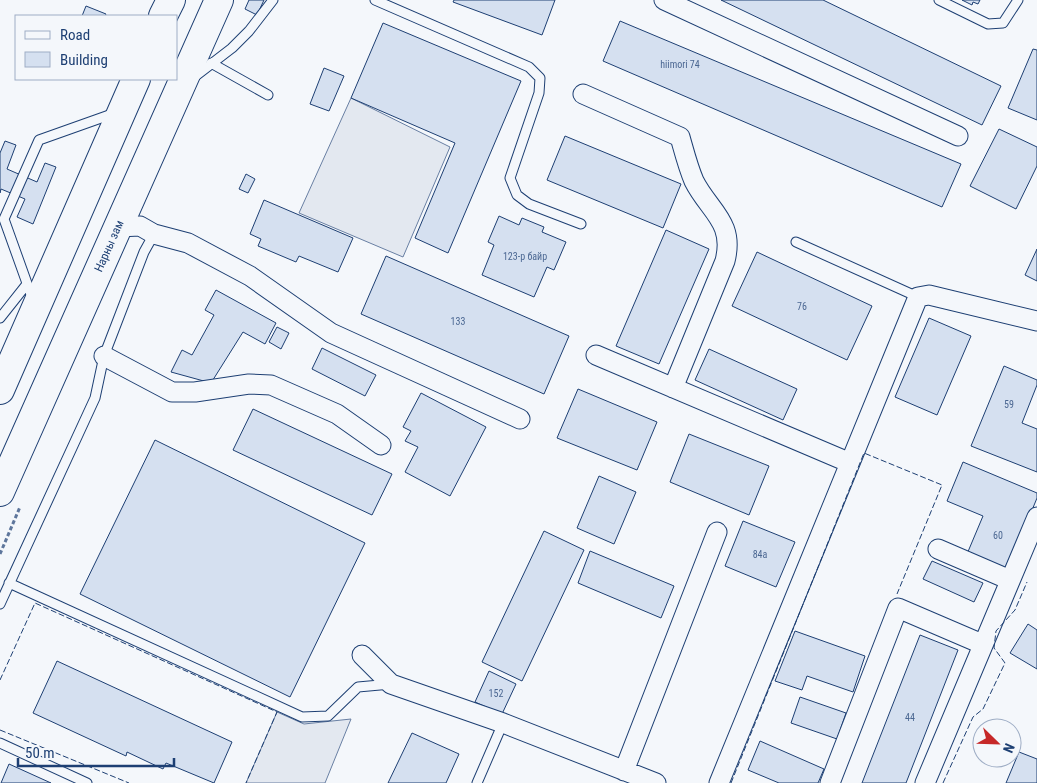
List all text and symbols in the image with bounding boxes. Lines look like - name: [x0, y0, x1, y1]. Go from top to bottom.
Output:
- legend: [15, 15, 178, 80]
- text: Road: [60, 26, 90, 44]
- text: Building: [60, 51, 108, 69]
- house number: hiimori 74: [660, 59, 700, 70]
- street label: Нарны зам: [91, 218, 127, 274]
- house number: 123-р байр: [503, 251, 547, 262]
- house number: 76: [797, 301, 807, 312]
- house number: 133: [451, 316, 465, 327]
- house number: 59: [1004, 399, 1014, 410]
- house number: 60: [993, 530, 1003, 541]
- house number: 84а: [753, 549, 768, 560]
- house number: 152: [489, 688, 503, 699]
- house number: 44: [905, 712, 915, 723]
- north arrow: [972, 718, 1022, 768]
- scale bar: [18, 736, 174, 768]
- text: N: [1000, 741, 1018, 755]
- text: 50 m: [25, 744, 55, 762]

